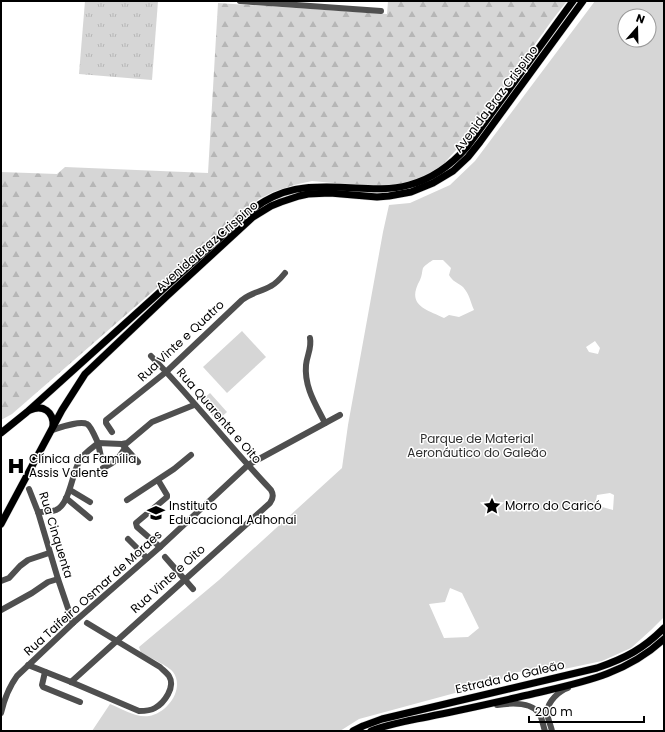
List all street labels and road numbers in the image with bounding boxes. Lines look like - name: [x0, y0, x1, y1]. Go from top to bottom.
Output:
- street label: Avenida Braz Crispino: [450, 41, 542, 156]
- street label: Avenida Braz Crispino: [152, 196, 262, 295]
- street label: Rua Vinte e Quatro: [134, 296, 228, 385]
- street label: Rua Quarenta e Oito: [173, 364, 266, 467]
- street label: Rua Cinquenta: [35, 490, 78, 580]
- street label: Rua Taifeiro Osmar de Moraes: [20, 526, 165, 659]
- street label: Rua Vinte e Oito: [127, 540, 209, 617]
- street label: Estrada do Galeão: [454, 656, 566, 697]

